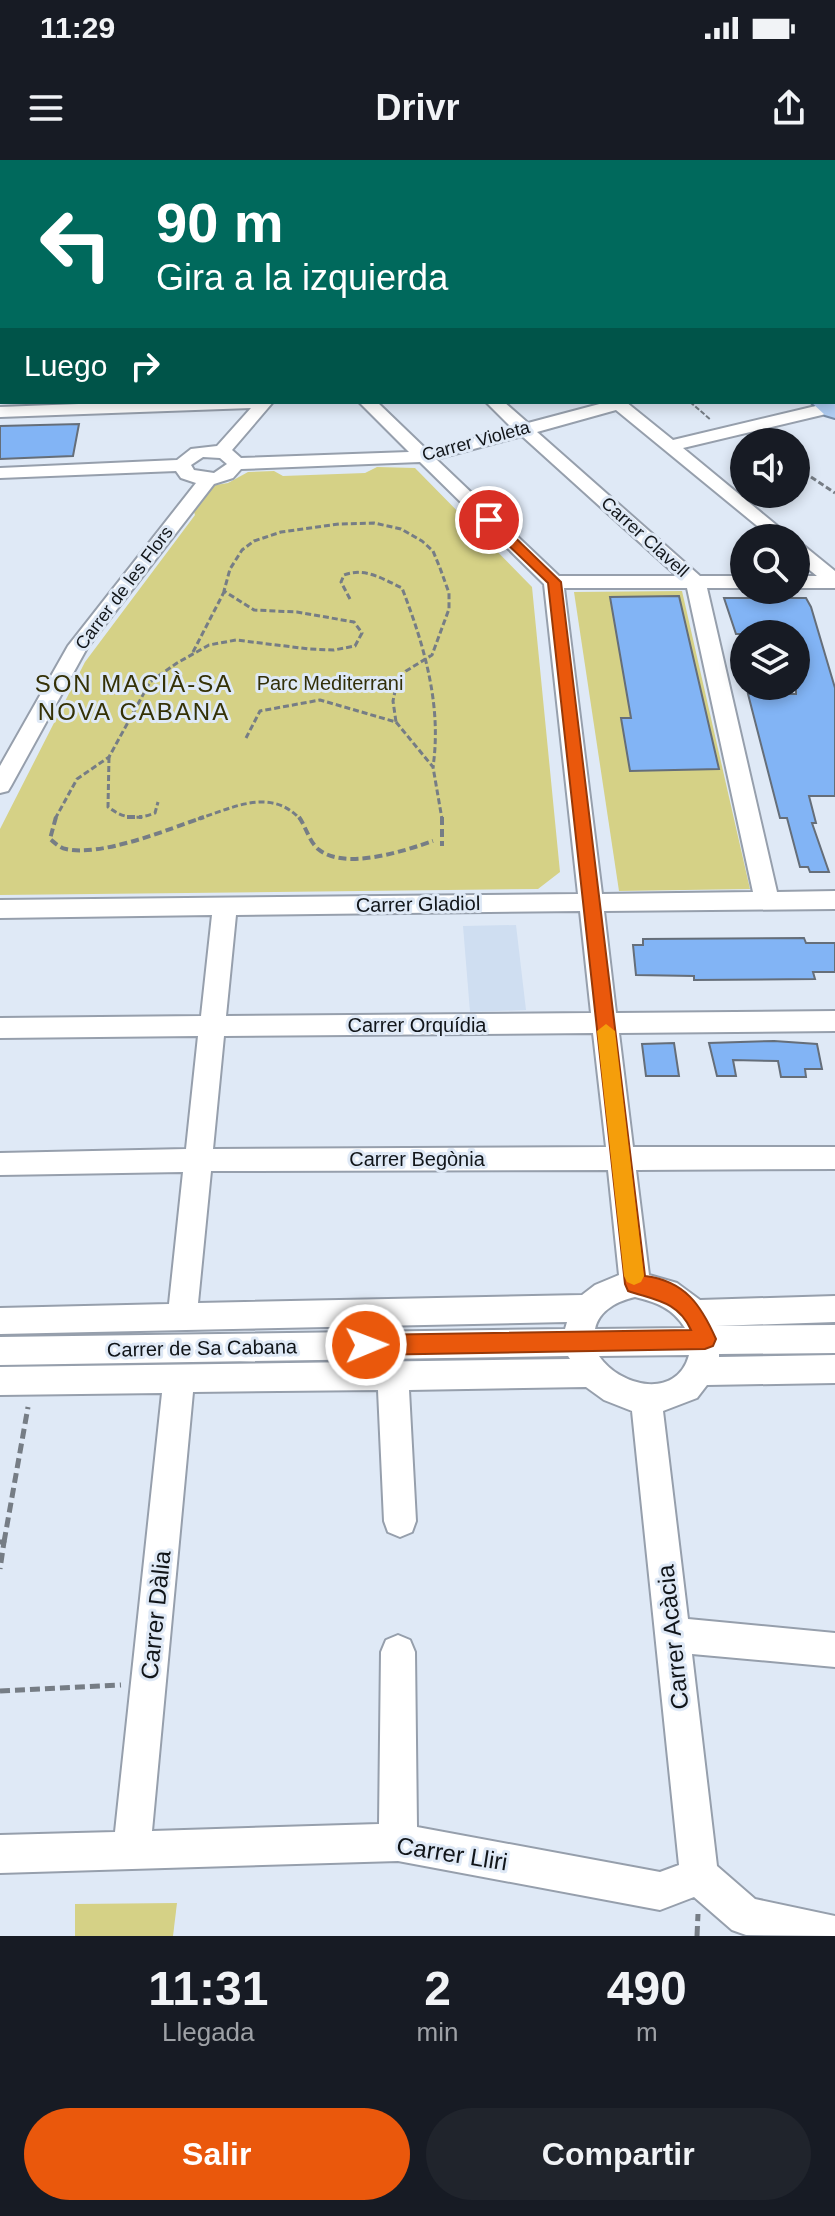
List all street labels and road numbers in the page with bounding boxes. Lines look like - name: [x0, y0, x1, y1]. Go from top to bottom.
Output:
- street label: Carrer Violeta: [420, 417, 533, 465]
- street label: Carrer Clavell: [597, 493, 693, 581]
- street label: Carrer de les Flors: [71, 522, 177, 654]
- street label: Carrer Gladiol: [356, 892, 480, 916]
- street label: Carrer Orquídia: [348, 1014, 487, 1036]
- street label: Carrer Begònia: [349, 1148, 486, 1170]
- street label: Carrer de Sa Cabana: [107, 1335, 298, 1361]
- street label: Carrer Dàlia: [135, 1549, 176, 1681]
- street label: Carrer Acàcia: [651, 1563, 694, 1711]
- street label: Carrer Lliri: [395, 1831, 510, 1876]

